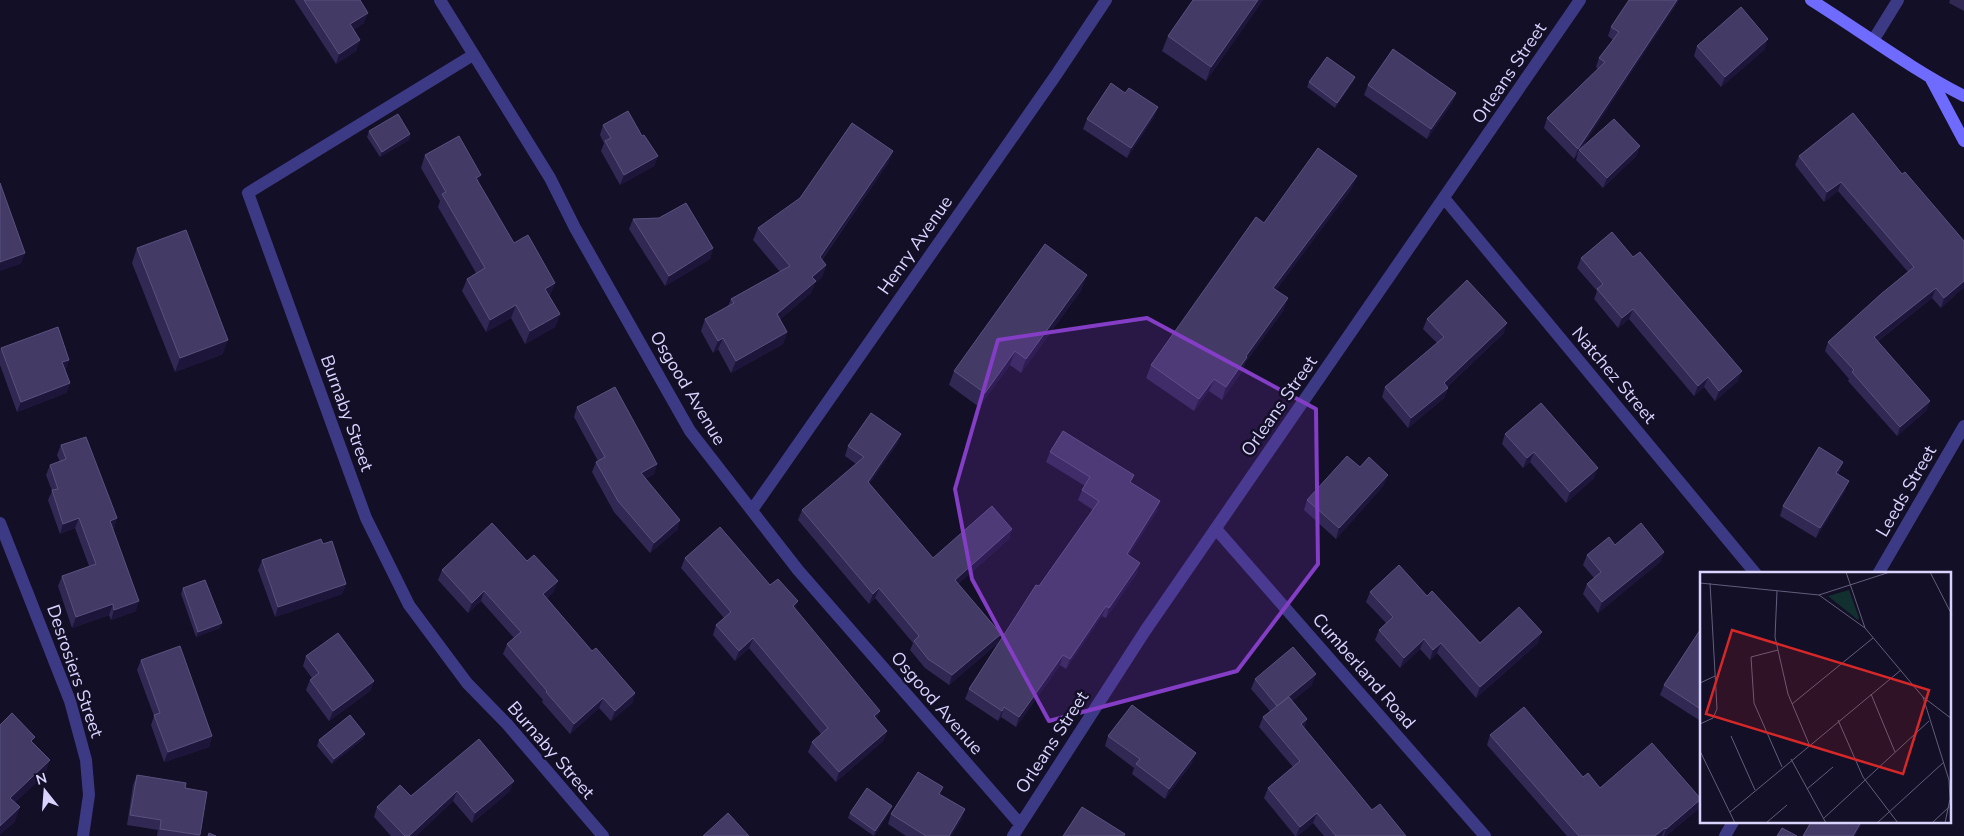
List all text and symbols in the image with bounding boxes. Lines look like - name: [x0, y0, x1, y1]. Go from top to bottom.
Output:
- street label: Orleans Street: [1466, 17, 1552, 128]
- street label: Henry Avenue: [872, 191, 958, 299]
- street label: Natchez Street: [1566, 322, 1662, 429]
- street label: Osgood Avenue: [644, 326, 732, 450]
- street label: Orleans Street: [1236, 351, 1323, 461]
- street label: Burnaby Street: [315, 352, 379, 475]
- street label: Leeds Street: [1870, 440, 1942, 541]
- inset map: [1700, 572, 1952, 824]
- street label: Desrosiers Street: [41, 601, 109, 741]
- street label: Cumberland Road: [1307, 608, 1421, 734]
- street label: Osgood Avenue: [885, 646, 989, 760]
- street label: Orleans Street: [1010, 686, 1094, 798]
- street label: Burnaby Street: [502, 696, 600, 804]
- north arrow: [20, 766, 70, 816]
- text: N: [34, 768, 49, 790]

